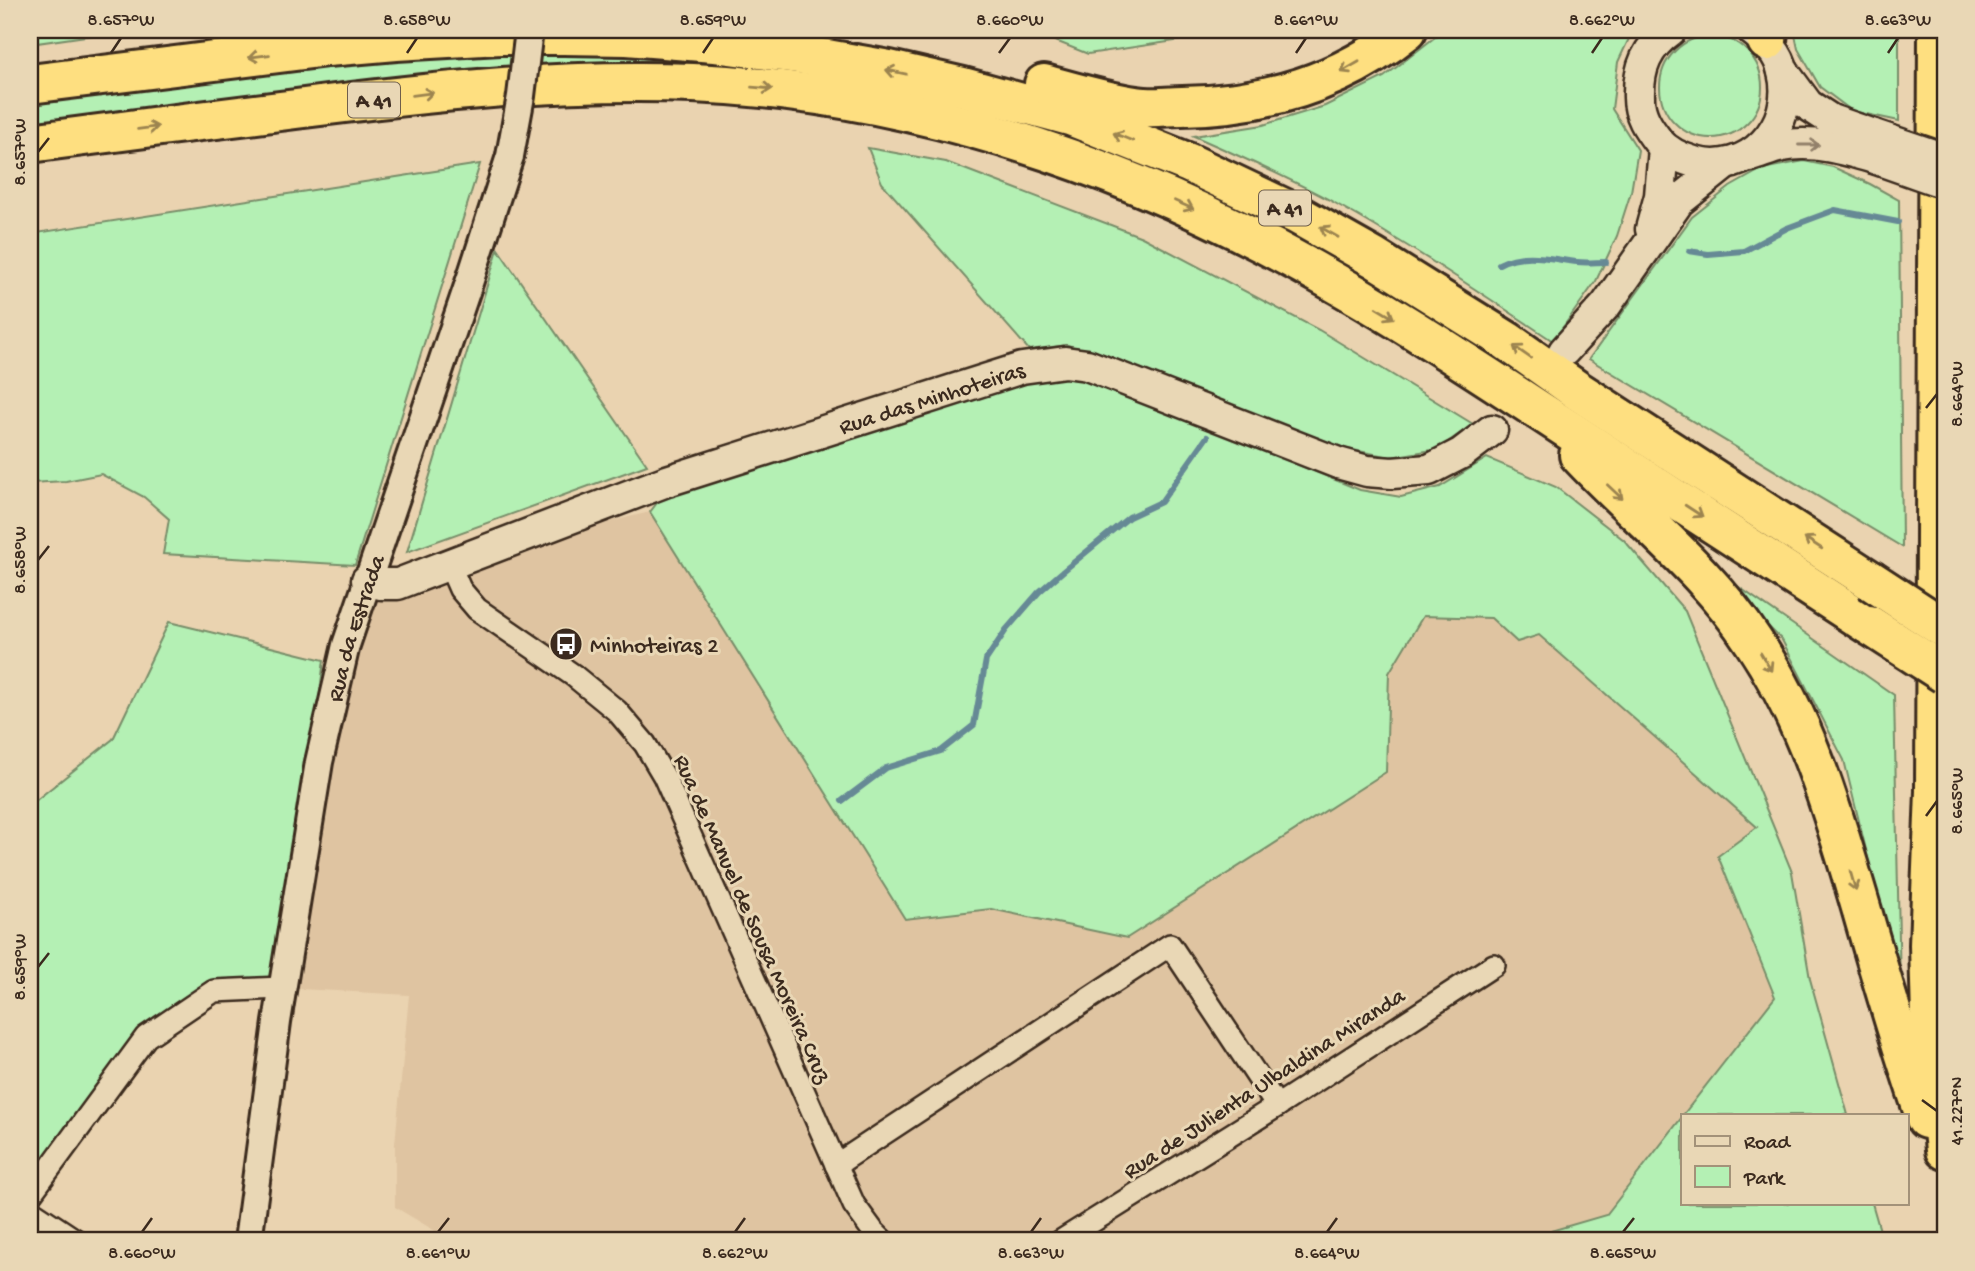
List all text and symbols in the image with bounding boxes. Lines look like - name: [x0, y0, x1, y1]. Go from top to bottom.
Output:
- text: 8.657°W: [88, 11, 154, 32]
- text: 8.658°W: [383, 11, 451, 32]
- text: 8.659°W: [680, 11, 746, 32]
- text: 8.660°W: [976, 11, 1044, 32]
- text: 8.661°W: [1274, 11, 1338, 32]
- text: 8.662°W: [1569, 11, 1635, 32]
- text: 8.663°W: [1865, 11, 1931, 32]
- one-way arrow: [248, 49, 271, 62]
- one-way arrow: [1340, 60, 1360, 74]
- one-way arrow: [885, 64, 908, 78]
- road number: A 41: [348, 82, 400, 118]
- one-way arrow: [750, 82, 772, 95]
- one-way arrow: [411, 87, 433, 100]
- text: 8.657°W: [11, 119, 32, 185]
- one-way arrow: [136, 121, 159, 134]
- one-way arrow: [1112, 130, 1134, 143]
- one-way arrow: [1797, 138, 1820, 152]
- road number: A 41: [1259, 190, 1311, 226]
- one-way arrow: [1173, 199, 1194, 212]
- one-way arrow: [1319, 225, 1340, 238]
- one-way arrow: [1374, 306, 1394, 320]
- one-way arrow: [1513, 345, 1532, 359]
- street label: Rua das Minhoteiras: [836, 358, 1029, 442]
- text: 8.664°W: [1948, 361, 1969, 427]
- one-way arrow: [1606, 484, 1624, 500]
- one-way arrow: [1684, 504, 1703, 519]
- text: 8.658°W: [11, 526, 32, 594]
- one-way arrow: [1804, 536, 1823, 550]
- street label: Rua da Estrada: [323, 551, 393, 705]
- bus stop icon: Minhoteiras 2: [547, 625, 585, 663]
- place label: Minhoteiras 2: [590, 634, 719, 661]
- one-way arrow: [1759, 651, 1773, 671]
- street label: Rua de Manuel de Sousa Moreira Cruz: [666, 751, 836, 1088]
- text: 8.665°W: [1948, 768, 1969, 834]
- one-way arrow: [1847, 869, 1860, 891]
- text: 8.659°W: [11, 934, 32, 1000]
- street label: Rua de Julienta Ulbaldina Miranda: [1119, 983, 1412, 1186]
- text: 41.227°N: [1948, 1077, 1969, 1145]
- legend: [1681, 1114, 1909, 1204]
- text: Road: [1744, 1132, 1792, 1157]
- text: Park: [1743, 1168, 1787, 1193]
- text: 8.660°W: [108, 1244, 176, 1265]
- text: 8.661°W: [406, 1244, 470, 1265]
- text: 8.662°W: [702, 1244, 768, 1265]
- text: 8.663°W: [998, 1244, 1064, 1265]
- text: 8.664°W: [1294, 1244, 1360, 1265]
- text: 8.665°W: [1590, 1244, 1656, 1265]

